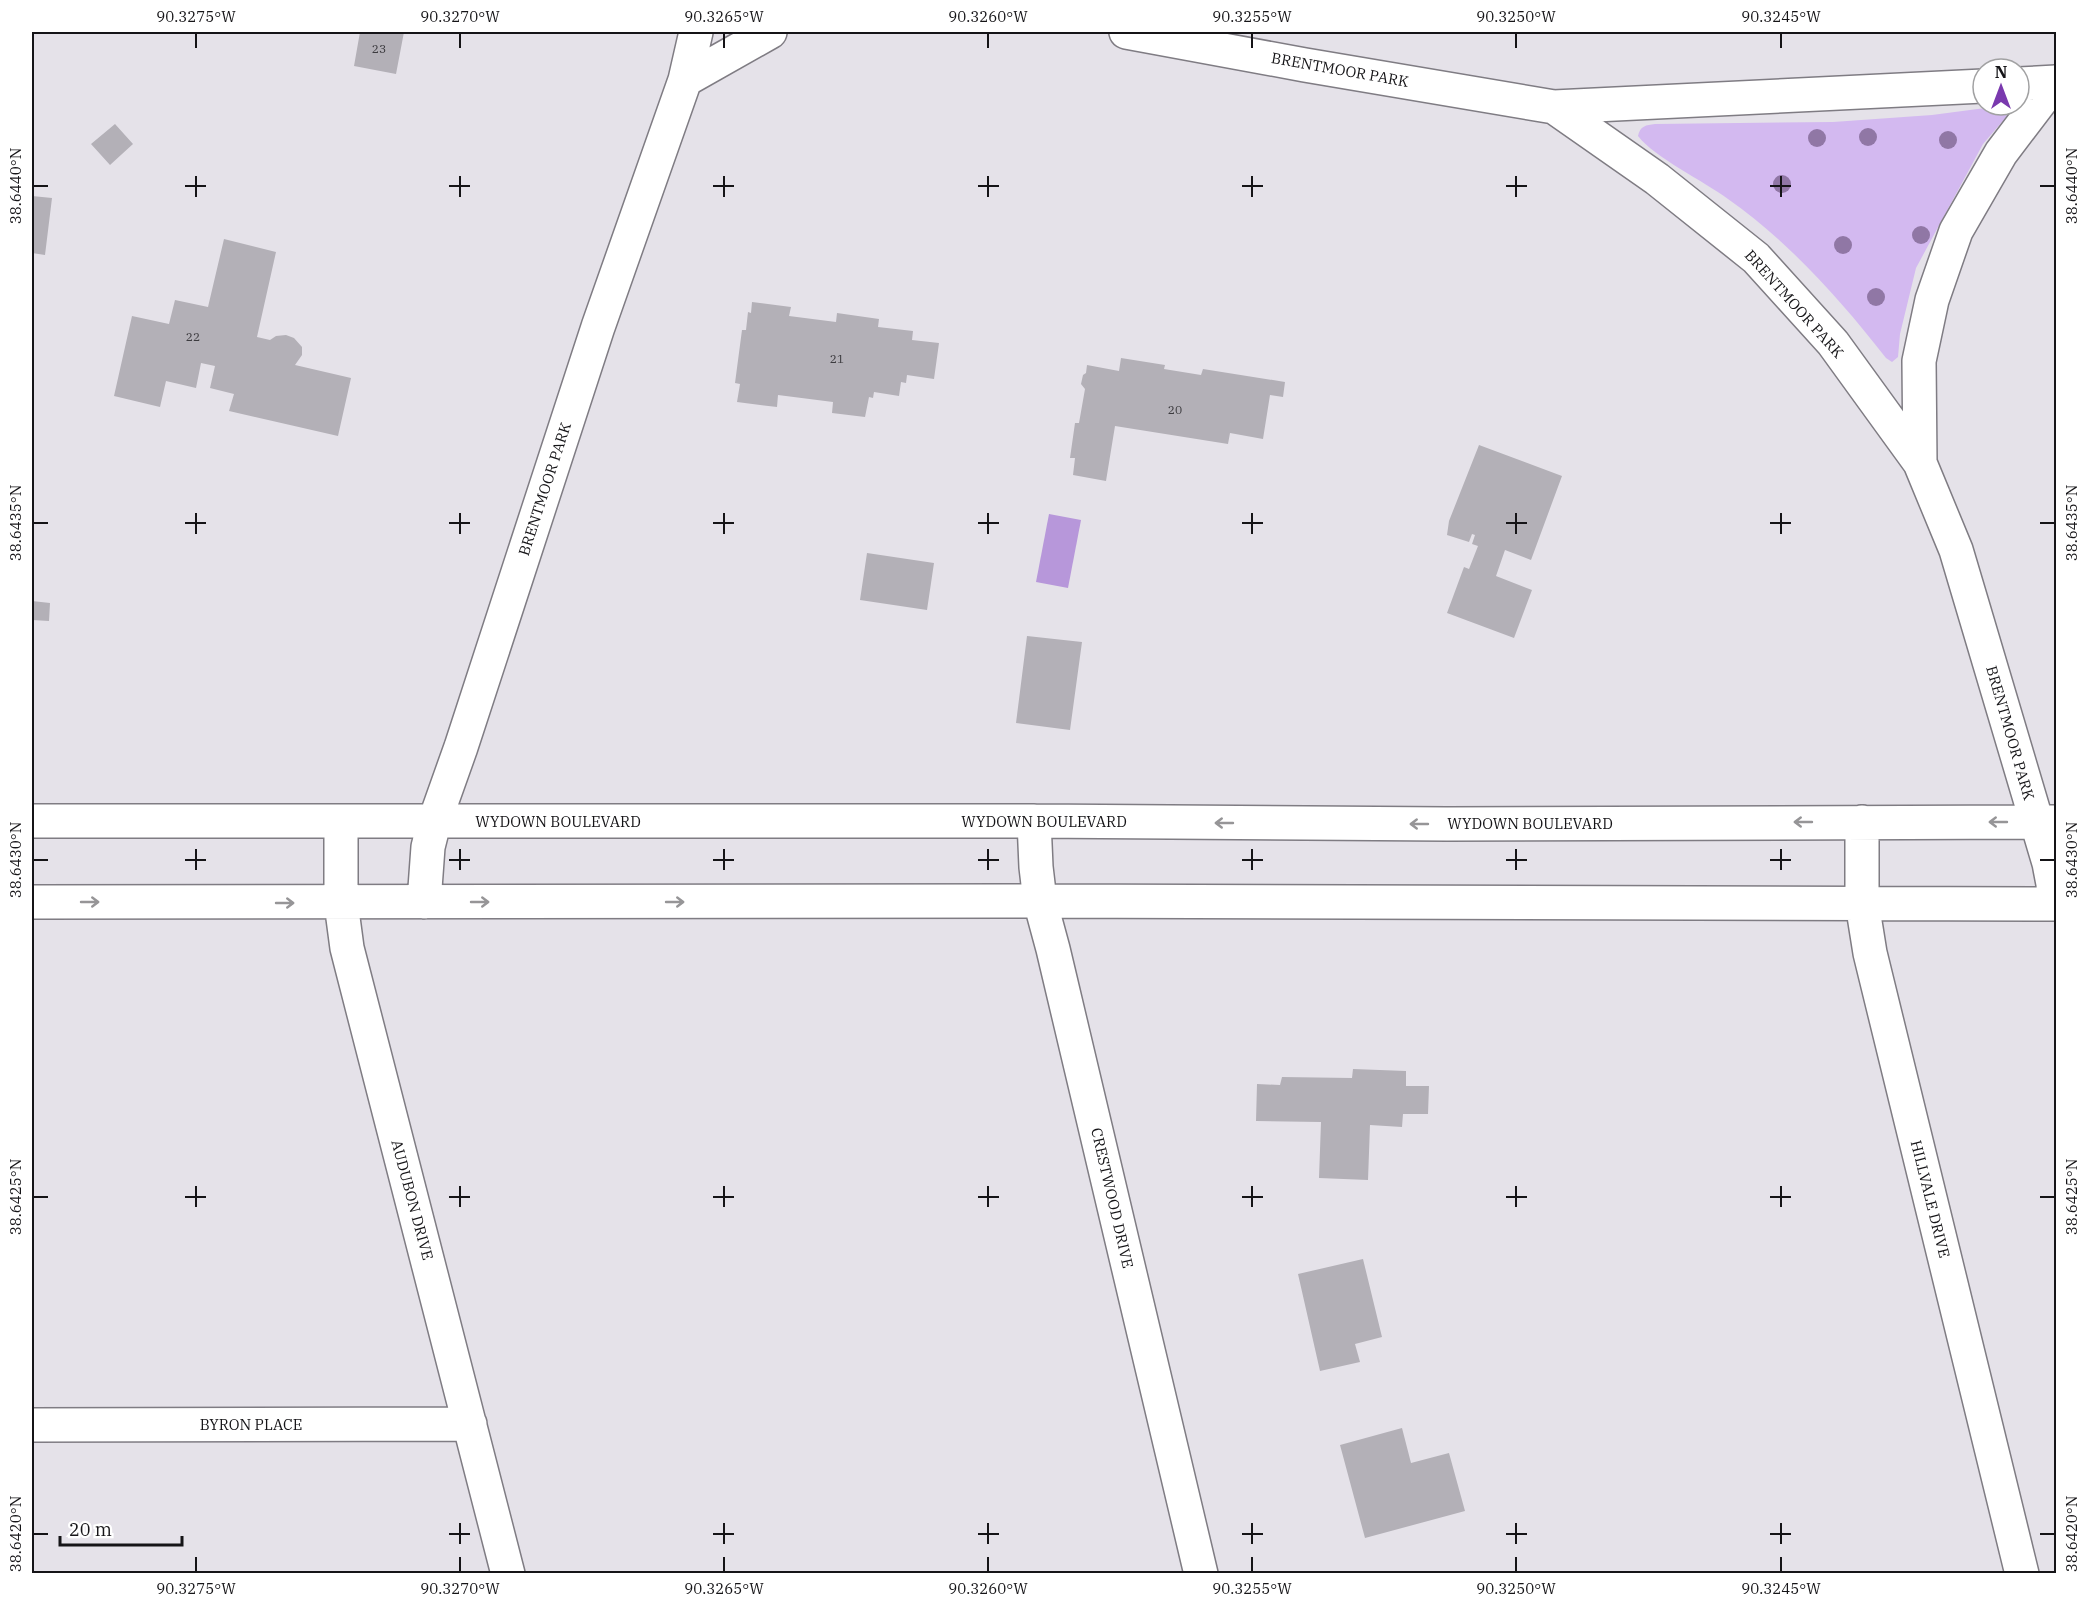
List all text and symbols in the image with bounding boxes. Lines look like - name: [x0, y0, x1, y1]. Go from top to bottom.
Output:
- text: 90.3275°W: [156, 7, 236, 26]
- text: 90.3270°W: [420, 7, 500, 26]
- text: 90.3265°W: [684, 7, 764, 26]
- text: 90.3260°W: [948, 7, 1028, 26]
- text: 90.3255°W: [1212, 7, 1292, 26]
- text: 90.3250°W: [1476, 7, 1556, 26]
- text: 90.3245°W: [1741, 7, 1821, 26]
- house number: 23: [372, 41, 386, 56]
- street label: BRENTMOOR PARK: [1270, 48, 1411, 91]
- north arrow: [1971, 57, 2031, 117]
- text: N: [1995, 62, 2007, 82]
- text: 38.6440°N: [6, 148, 25, 224]
- text: 38.6440°N: [2062, 148, 2081, 224]
- street label: BRENTMOOR PARK: [1741, 246, 1848, 362]
- house number: 22: [186, 329, 200, 344]
- house number: 21: [830, 351, 844, 366]
- house number: 20: [1168, 402, 1182, 417]
- street label: BRENTMOOR PARK: [514, 419, 575, 558]
- text: 38.6435°N: [6, 485, 25, 561]
- text: 38.6435°N: [2062, 485, 2081, 561]
- street label: BRENTMOOR PARK: [1982, 663, 2039, 803]
- street label: WYDOWN BOULEVARD: [475, 812, 641, 831]
- street label: WYDOWN BOULEVARD: [961, 812, 1127, 831]
- street label: WYDOWN BOULEVARD: [1447, 814, 1613, 833]
- one-way arrow: [1794, 816, 1814, 828]
- one-way arrow: [1989, 816, 2009, 828]
- one-way arrow: [1215, 817, 1235, 829]
- one-way arrow: [1410, 818, 1430, 830]
- text: 38.6430°N: [6, 822, 25, 898]
- text: 38.6430°N: [2062, 822, 2081, 898]
- one-way arrow: [79, 896, 99, 908]
- one-way arrow: [469, 896, 489, 908]
- one-way arrow: [664, 896, 684, 908]
- one-way arrow: [274, 897, 294, 909]
- street label: CRESTWOOD DRIVE: [1087, 1126, 1138, 1270]
- street label: AUDUBON DRIVE: [387, 1138, 438, 1262]
- street label: HILLVALE DRIVE: [1907, 1138, 1954, 1260]
- text: 38.6425°N: [6, 1159, 25, 1235]
- text: 38.6425°N: [2062, 1159, 2081, 1235]
- street label: BYRON PLACE: [200, 1415, 302, 1434]
- text: 38.6420°N: [6, 1496, 25, 1572]
- text: 38.6420°N: [2062, 1496, 2081, 1572]
- scale bar: [60, 1509, 182, 1547]
- text: 20 m: [69, 1518, 112, 1541]
- text: 90.3275°W: [156, 1579, 236, 1598]
- text: 90.3270°W: [420, 1579, 500, 1598]
- text: 90.3265°W: [684, 1579, 764, 1598]
- text: 90.3260°W: [948, 1579, 1028, 1598]
- text: 90.3255°W: [1212, 1579, 1292, 1598]
- text: 90.3250°W: [1476, 1579, 1556, 1598]
- text: 90.3245°W: [1741, 1579, 1821, 1598]

